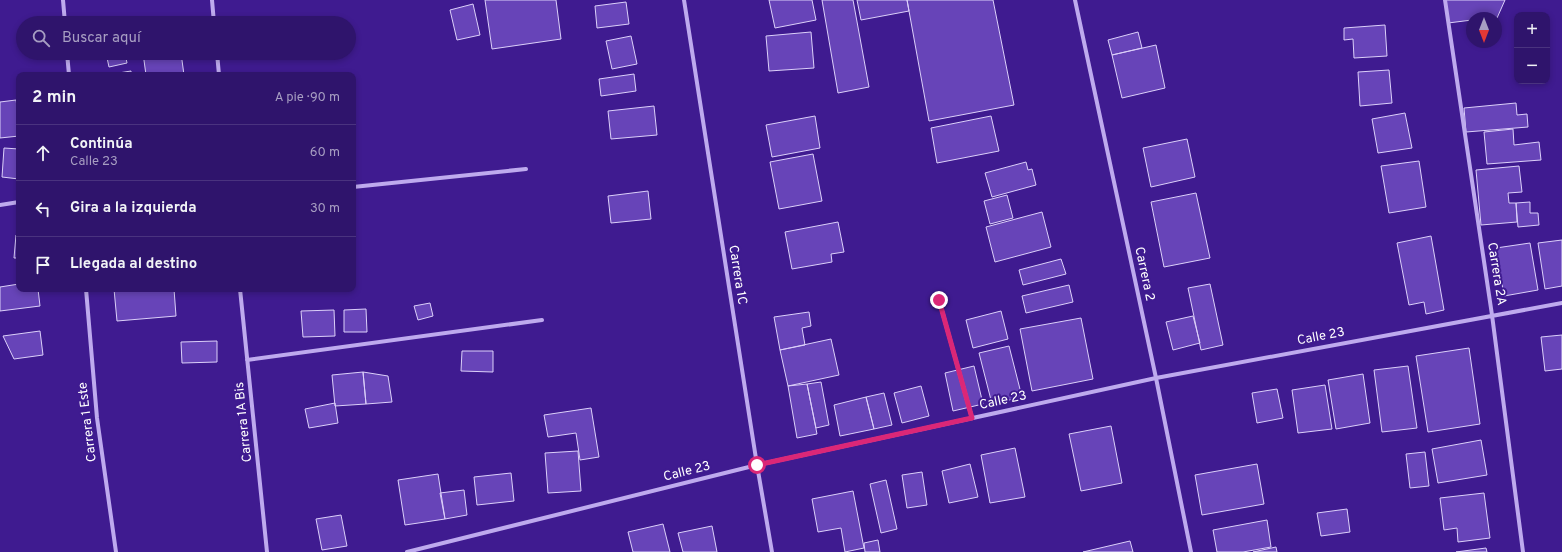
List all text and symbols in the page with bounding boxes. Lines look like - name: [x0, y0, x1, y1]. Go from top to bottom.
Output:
- north arrow: [1466, 12, 1502, 48]
- map controls: [1514, 12, 1550, 84]
- button: +: [1514, 12, 1550, 48]
- search box: [16, 16, 356, 60]
- icon: search: [30, 27, 52, 49]
- text: Buscar aquí: [62, 29, 141, 48]
- button: −: [1514, 48, 1550, 84]
- text: 2 min: [32, 87, 76, 109]
- text: A pie · 90 m: [275, 90, 340, 106]
- text: Continúa: [70, 135, 132, 154]
- icon: ahead: [32, 142, 54, 164]
- text: 60 m: [310, 145, 340, 161]
- text: Calle 23: [70, 154, 118, 170]
- icon: left: [32, 198, 54, 220]
- text: Gira a la izquierda: [70, 199, 197, 218]
- text: 30 m: [310, 201, 340, 217]
- street label: Carrera 2A: [1483, 241, 1509, 307]
- street label: Carrera 1C: [724, 244, 750, 306]
- street label: Carrera 2: [1130, 245, 1158, 303]
- icon: arrive: [32, 254, 54, 276]
- text: Llegada al destino: [70, 255, 197, 274]
- route end: [930, 291, 948, 309]
- street label: Calle 23: [1296, 325, 1346, 349]
- street label: Carrera 1 Este: [75, 381, 101, 463]
- street label: Carrera 1A Bis: [232, 381, 256, 463]
- street label: Calle 23: [978, 388, 1028, 414]
- route start: [748, 456, 766, 474]
- street label: Calle 23: [662, 458, 712, 486]

